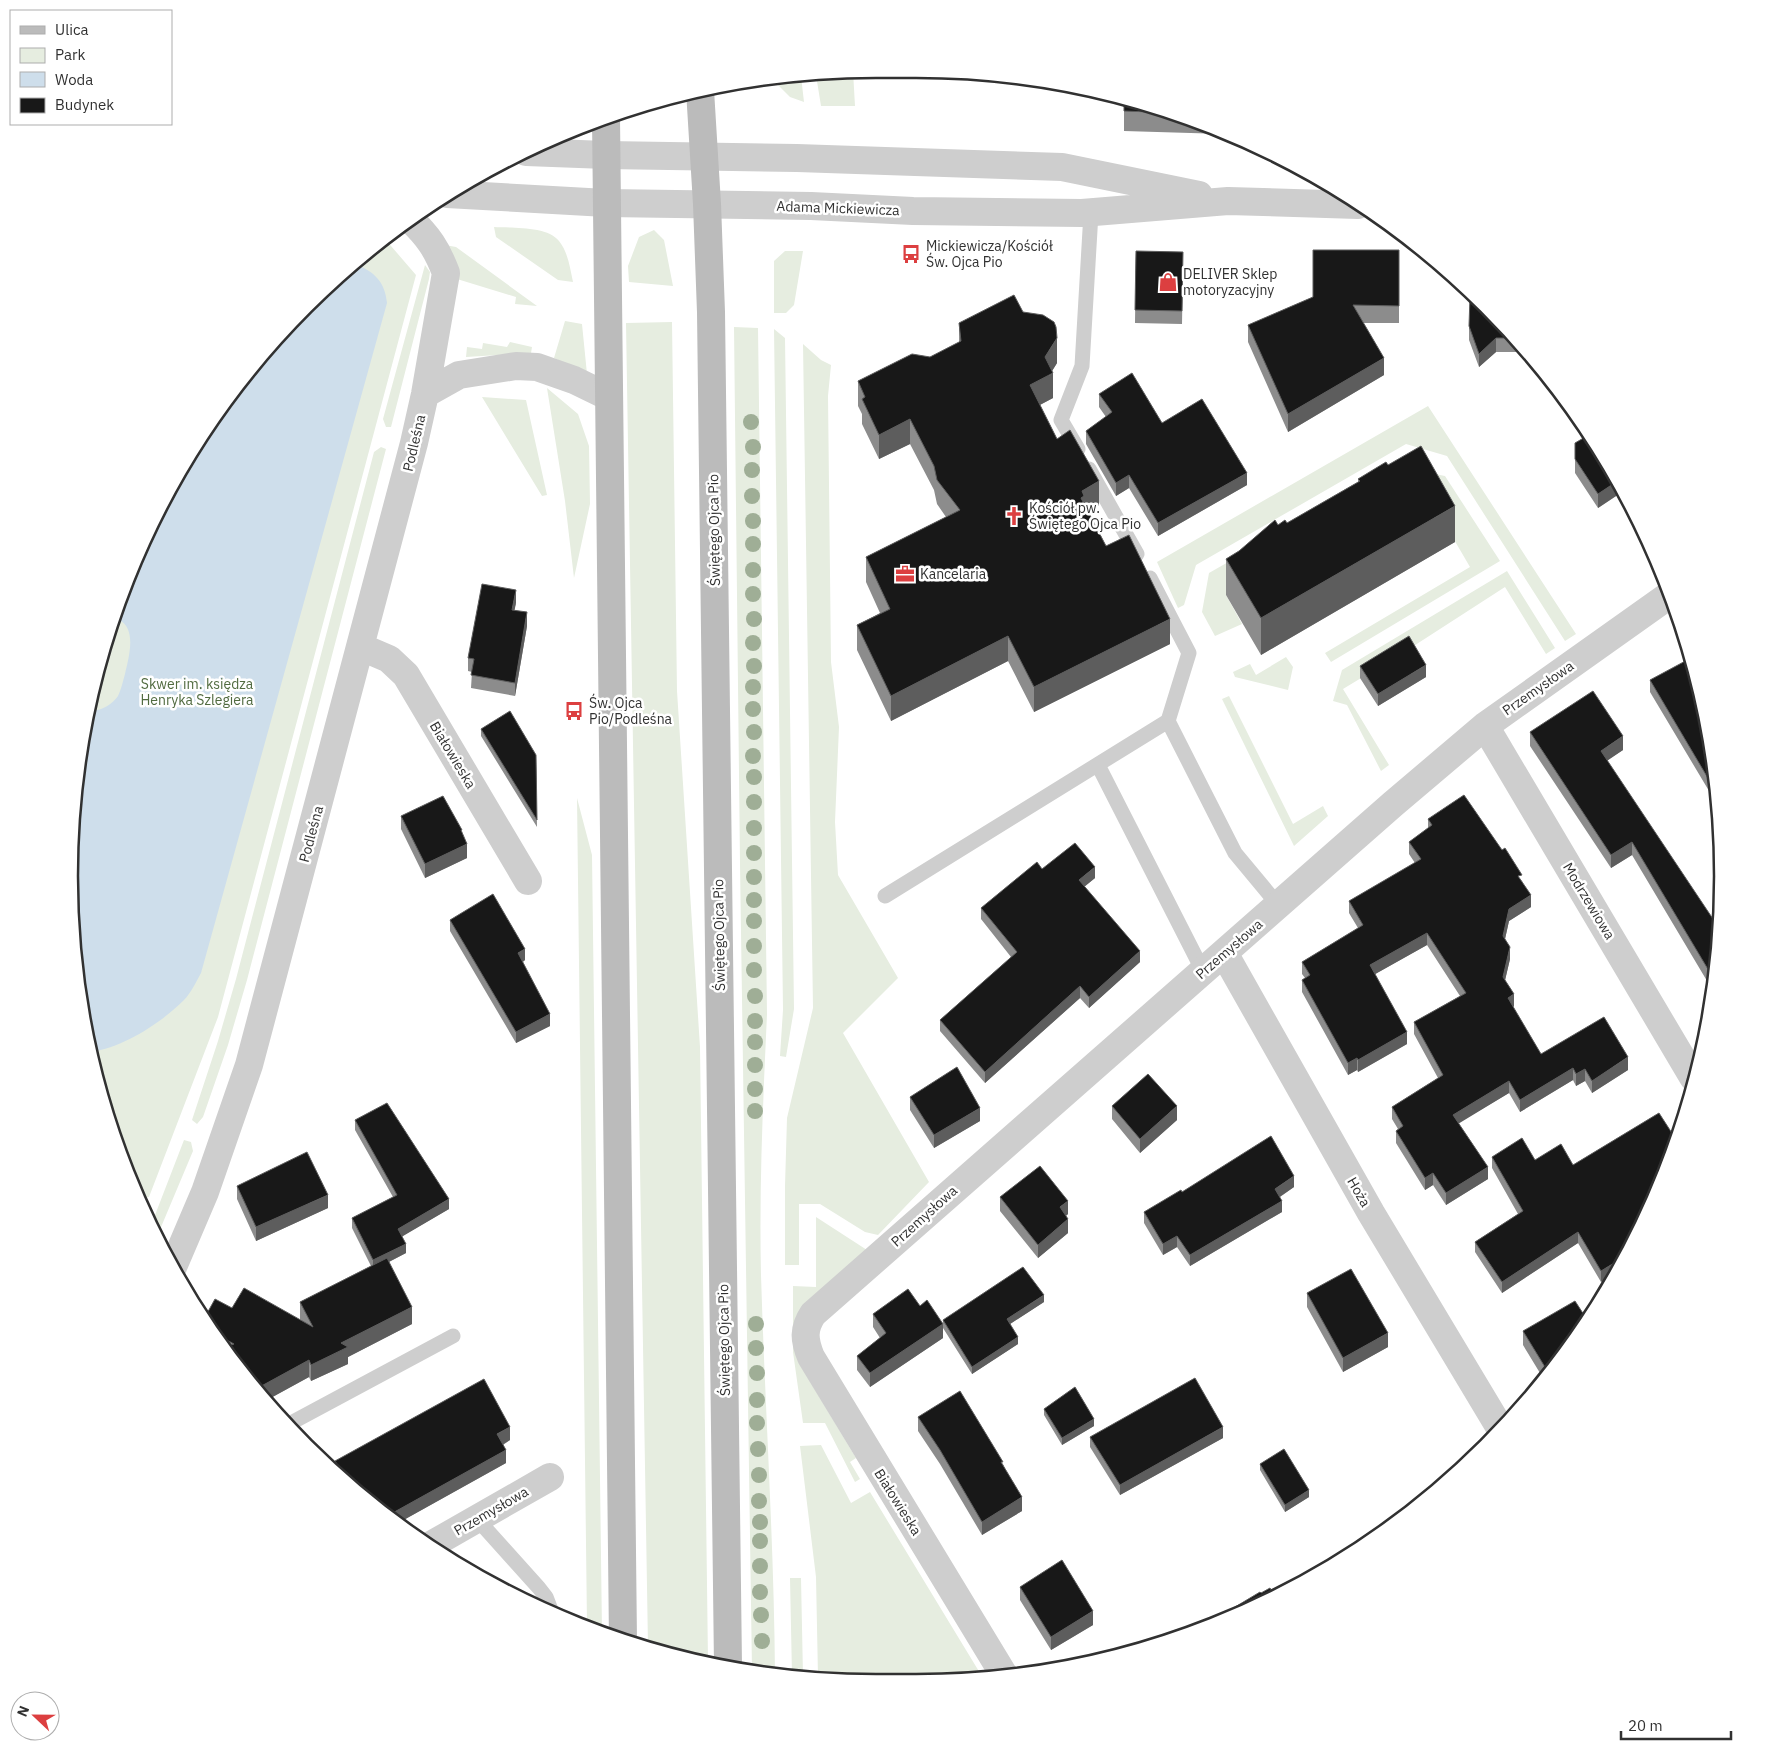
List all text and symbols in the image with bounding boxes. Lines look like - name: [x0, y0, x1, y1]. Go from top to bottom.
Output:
- legend: [10, 10, 172, 125]
- text: Ulica: [55, 20, 89, 39]
- text: Park: [55, 45, 85, 64]
- text: Woda: [55, 70, 93, 89]
- text: Budynek: [55, 95, 114, 114]
- street label: Adama Mickiewicza: [776, 197, 900, 219]
- place label: Mickiewicza/Kościół Św. Ojca Pio: [926, 237, 1053, 271]
- bus stop icon: Mickiewicza/Kościół Św. Ojca Pio: [900, 243, 922, 265]
- place label: DELIVER Sklep motoryzacyjny: [1183, 265, 1277, 299]
- shop icon: DELIVER Sklep motoryzacyjny: [1157, 271, 1179, 293]
- street label: Podleśna: [399, 412, 429, 473]
- street label: Świętego Ojca Pio: [703, 474, 724, 586]
- place label: Kościół pw. Świętego Ojca Pio: [1029, 499, 1141, 533]
- church icon: Kościół pw. Świętego Ojca Pio: [1003, 505, 1025, 527]
- office icon: Kancelaria: [894, 563, 916, 585]
- place label: Kancelaria: [920, 565, 987, 583]
- street label: Przemysłowa: [1499, 656, 1578, 719]
- park label: Skwer im. księdza Henryka Szlegiera: [140, 675, 254, 709]
- place label: Św. Ojca Pio/Podleśna: [589, 693, 673, 728]
- bus stop icon: Św. Ojca Pio/Podleśna: [563, 700, 585, 722]
- street label: Białowieska: [426, 718, 480, 792]
- street label: Podleśna: [295, 803, 327, 864]
- street label: Modrzewiowa: [1559, 859, 1619, 943]
- street label: Świętego Ojca Pio: [708, 879, 729, 991]
- street label: Przemysłowa: [1192, 915, 1267, 983]
- street label: Hoża: [1343, 1174, 1375, 1211]
- street label: Przemysłowa: [887, 1181, 961, 1251]
- street label: Świętego Ojca Pio: [713, 1284, 734, 1396]
- street label: Białowieska: [870, 1465, 926, 1539]
- street label: Przemysłowa: [450, 1482, 532, 1540]
- north arrow: [10, 1691, 60, 1741]
- text: N: [13, 1703, 33, 1719]
- scale bar: [1621, 1708, 1731, 1740]
- text: 20 m: [1628, 1716, 1663, 1735]

